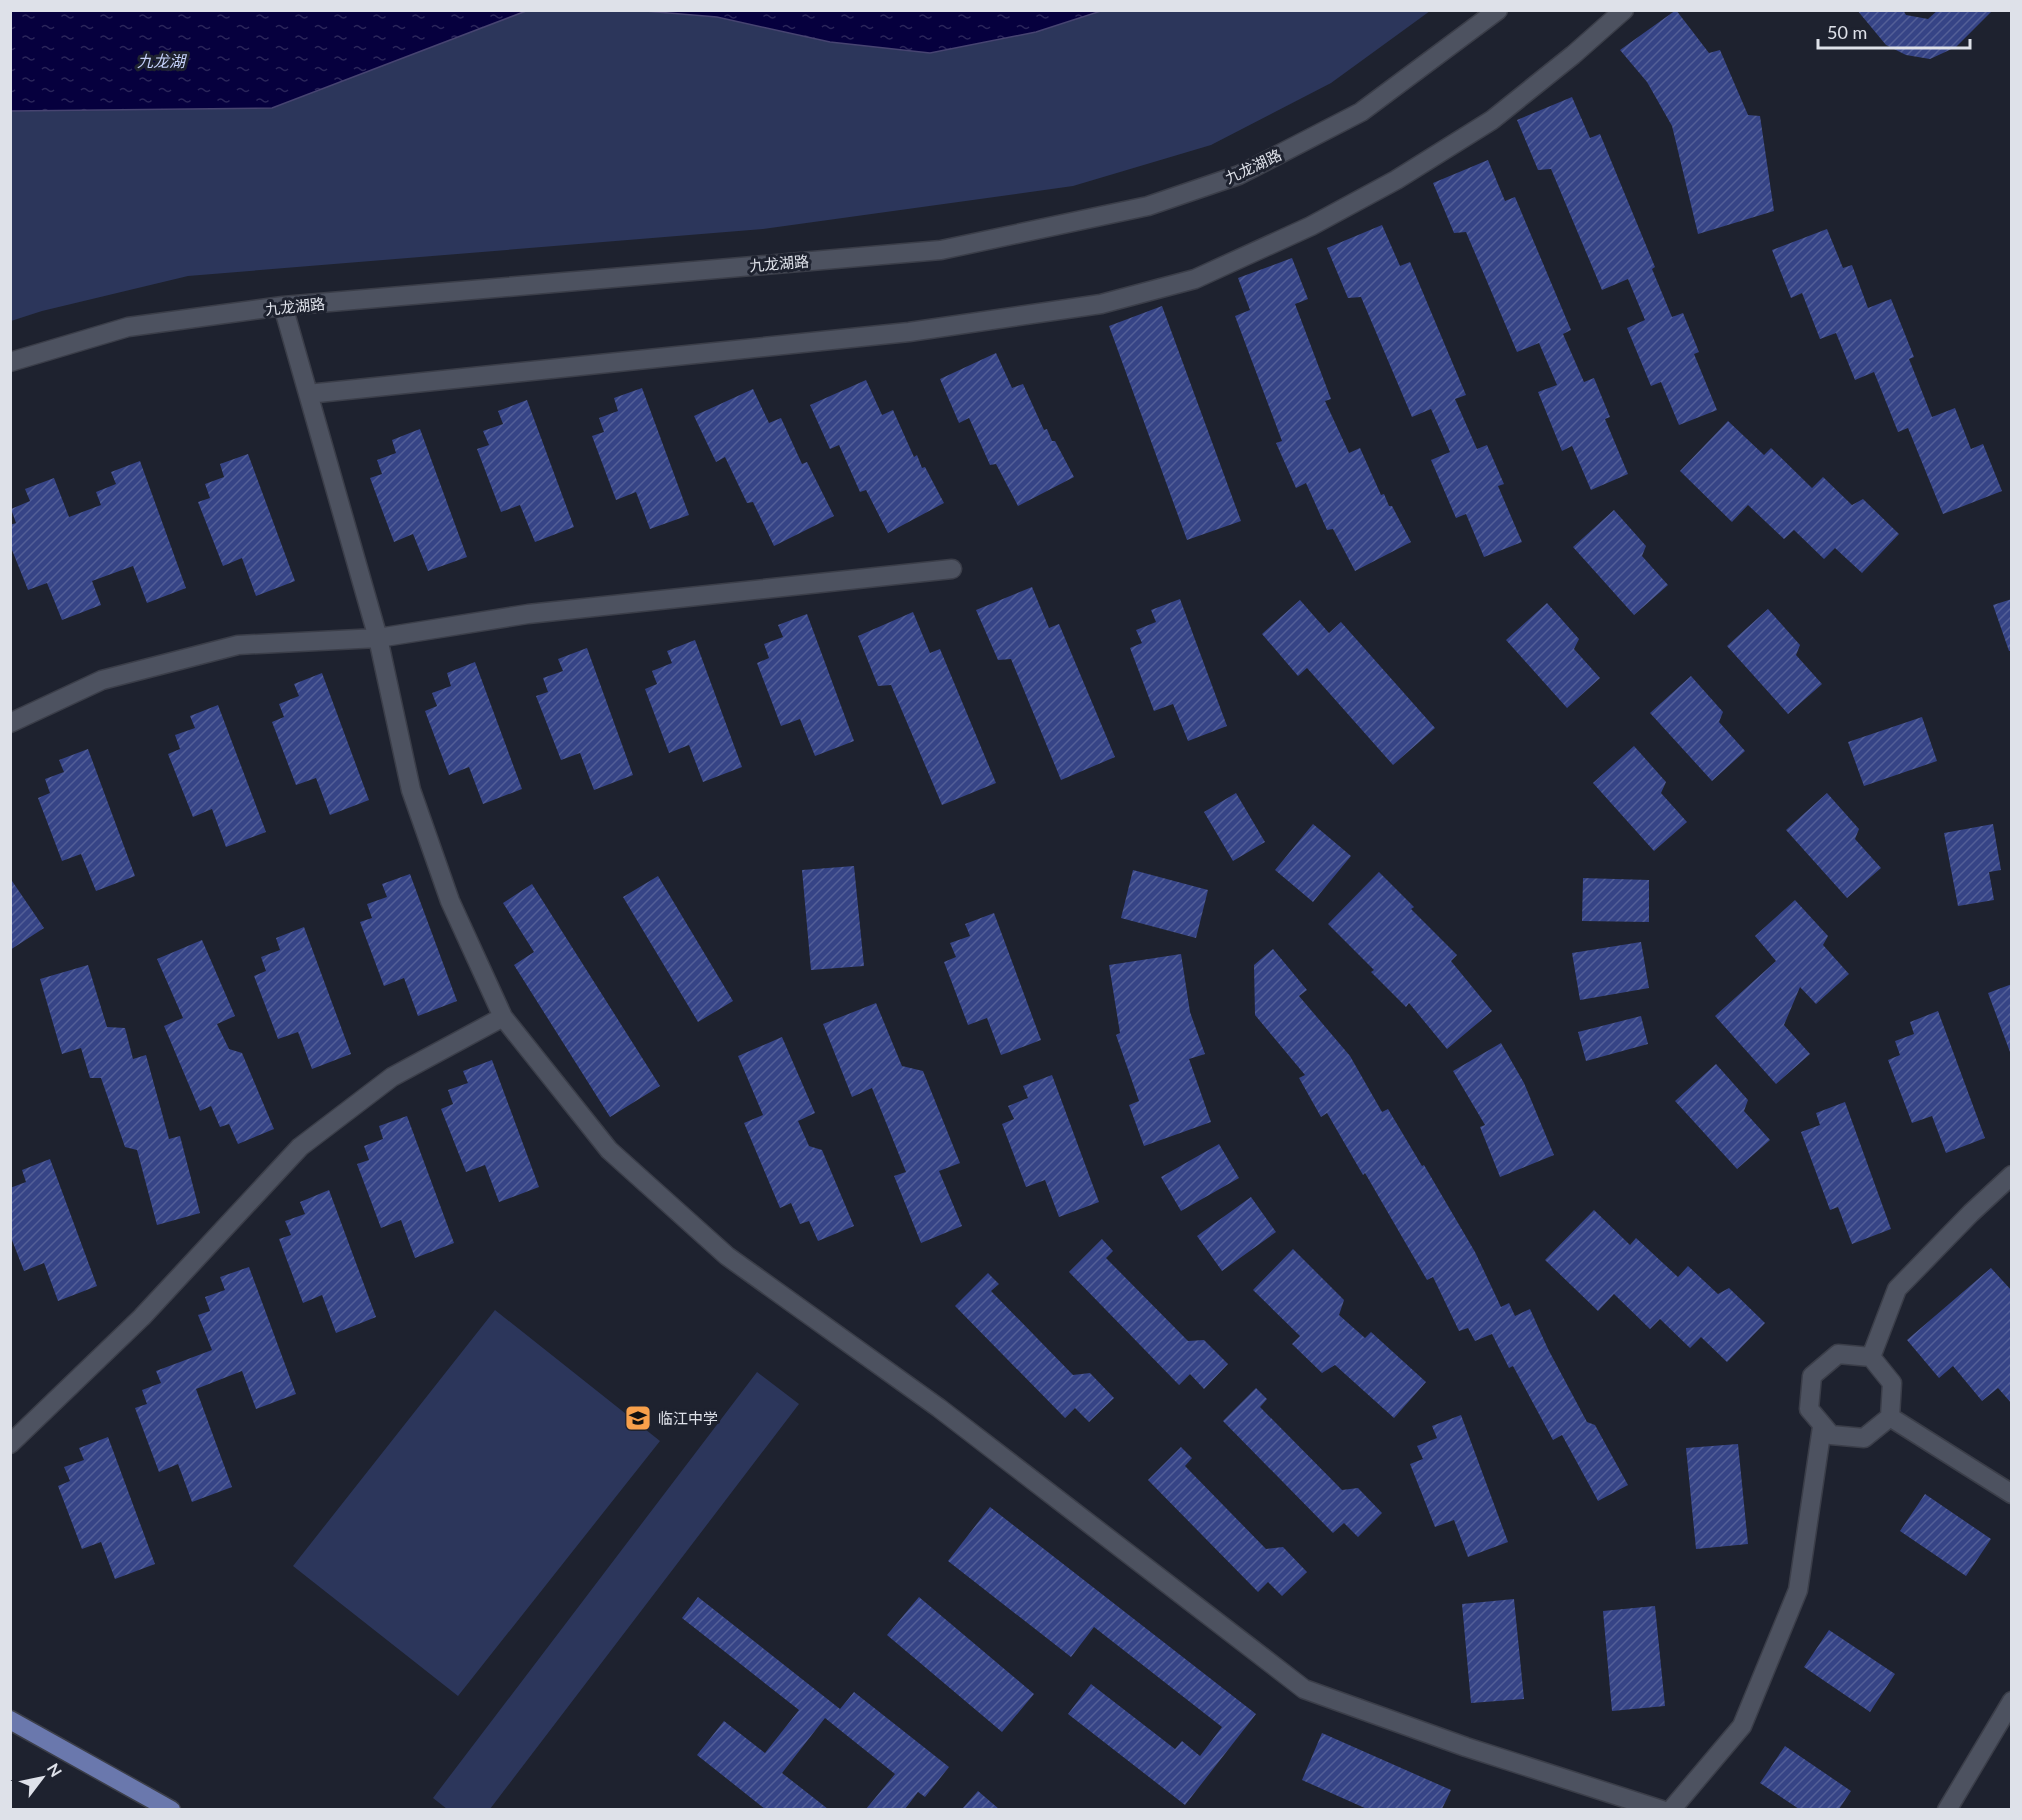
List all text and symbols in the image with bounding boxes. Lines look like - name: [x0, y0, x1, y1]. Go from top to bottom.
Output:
- scale bar: [1818, 12, 1970, 50]
- text: 50 m: [1827, 21, 1867, 43]
- water label: 九龙湖: [137, 51, 188, 70]
- street label: 九龙湖路: [1222, 145, 1284, 187]
- street label: 九龙湖路: [748, 251, 810, 275]
- street label: 九龙湖路: [264, 294, 326, 318]
- school or university icon: 临江中学: [623, 1403, 653, 1433]
- place label: 临江中学: [658, 1409, 718, 1427]
- north arrow: [12, 1748, 72, 1808]
- text: N: [44, 1760, 66, 1780]

